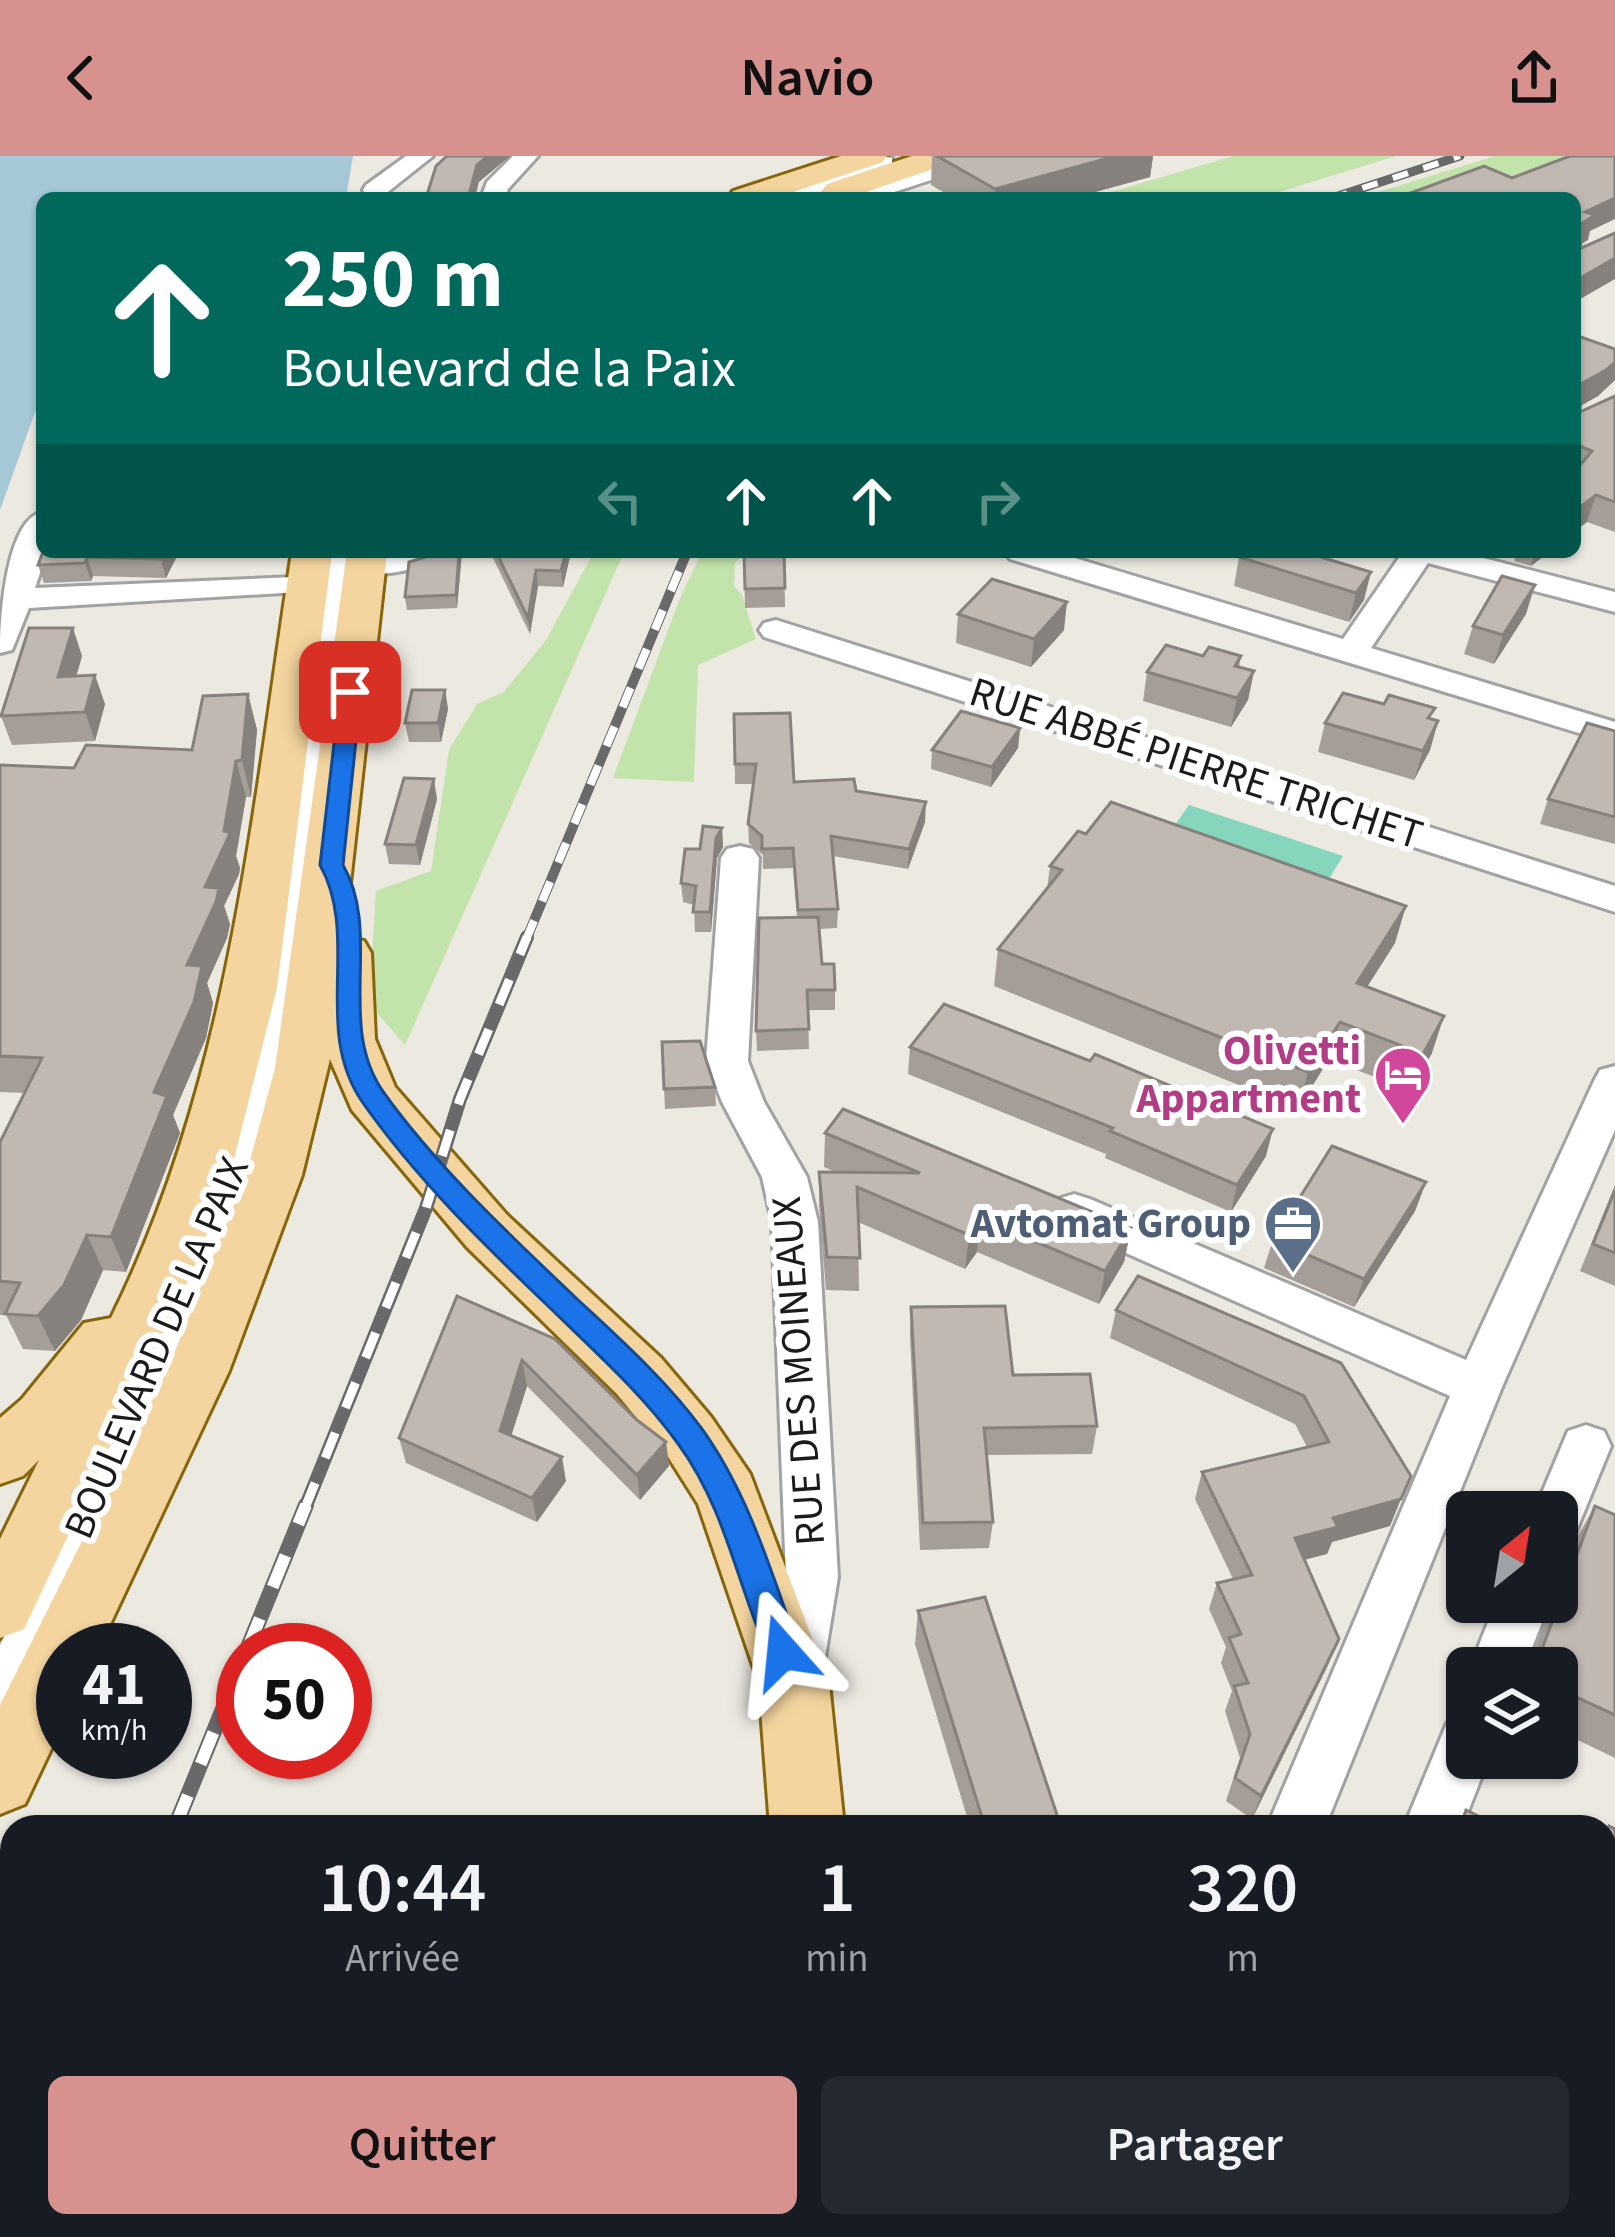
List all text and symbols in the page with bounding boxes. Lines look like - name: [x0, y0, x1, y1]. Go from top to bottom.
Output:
- text: Navio: [741, 40, 874, 117]
- icon: back: [48, 45, 114, 111]
- icon: share: [1501, 45, 1567, 111]
- text: 250 m: [282, 220, 504, 340]
- icon: ahead: [84, 240, 240, 396]
- text: Boulevard de la Paix: [282, 331, 736, 408]
- icon: left: [587, 468, 653, 534]
- icon: ahead: [713, 468, 779, 534]
- icon: ahead: [839, 468, 905, 534]
- icon: right: [965, 468, 1031, 534]
- pin: [299, 641, 401, 743]
- icon: arrive: [317, 659, 383, 725]
- street label: RUE ABBÉ PIERRE TRICHET: [962, 662, 1430, 866]
- place label: Olivetti Appartment: [1135, 1021, 1361, 1129]
- hotel icon: Olivetti Appartment: [1372, 1044, 1434, 1126]
- street label: BOULEVARD DE LA PAIX: [49, 1148, 265, 1548]
- office icon: Avtomat Group: [1262, 1193, 1324, 1275]
- place label: Avtomat Group: [970, 1194, 1251, 1254]
- street label: RUE DES MOINEAUX: [757, 1195, 841, 1547]
- north arrow: [1446, 1491, 1578, 1623]
- map controls: [1446, 1491, 1578, 1779]
- position arrow: [720, 1589, 846, 1715]
- speed limit sign: 50: [216, 1623, 372, 1779]
- text: 41: [82, 1643, 146, 1728]
- button: layers: [1446, 1647, 1578, 1779]
- text: km/h: [81, 1709, 147, 1752]
- text: 10:44: [319, 1837, 486, 1940]
- text: 1: [818, 1837, 855, 1940]
- text: 320: [1187, 1837, 1298, 1940]
- text: Arrivée: [345, 1931, 460, 1987]
- text: min: [805, 1931, 869, 1987]
- text: m: [1227, 1931, 1259, 1987]
- button: Quitter: [48, 2076, 797, 2214]
- button: Partager: [821, 2076, 1569, 2214]

